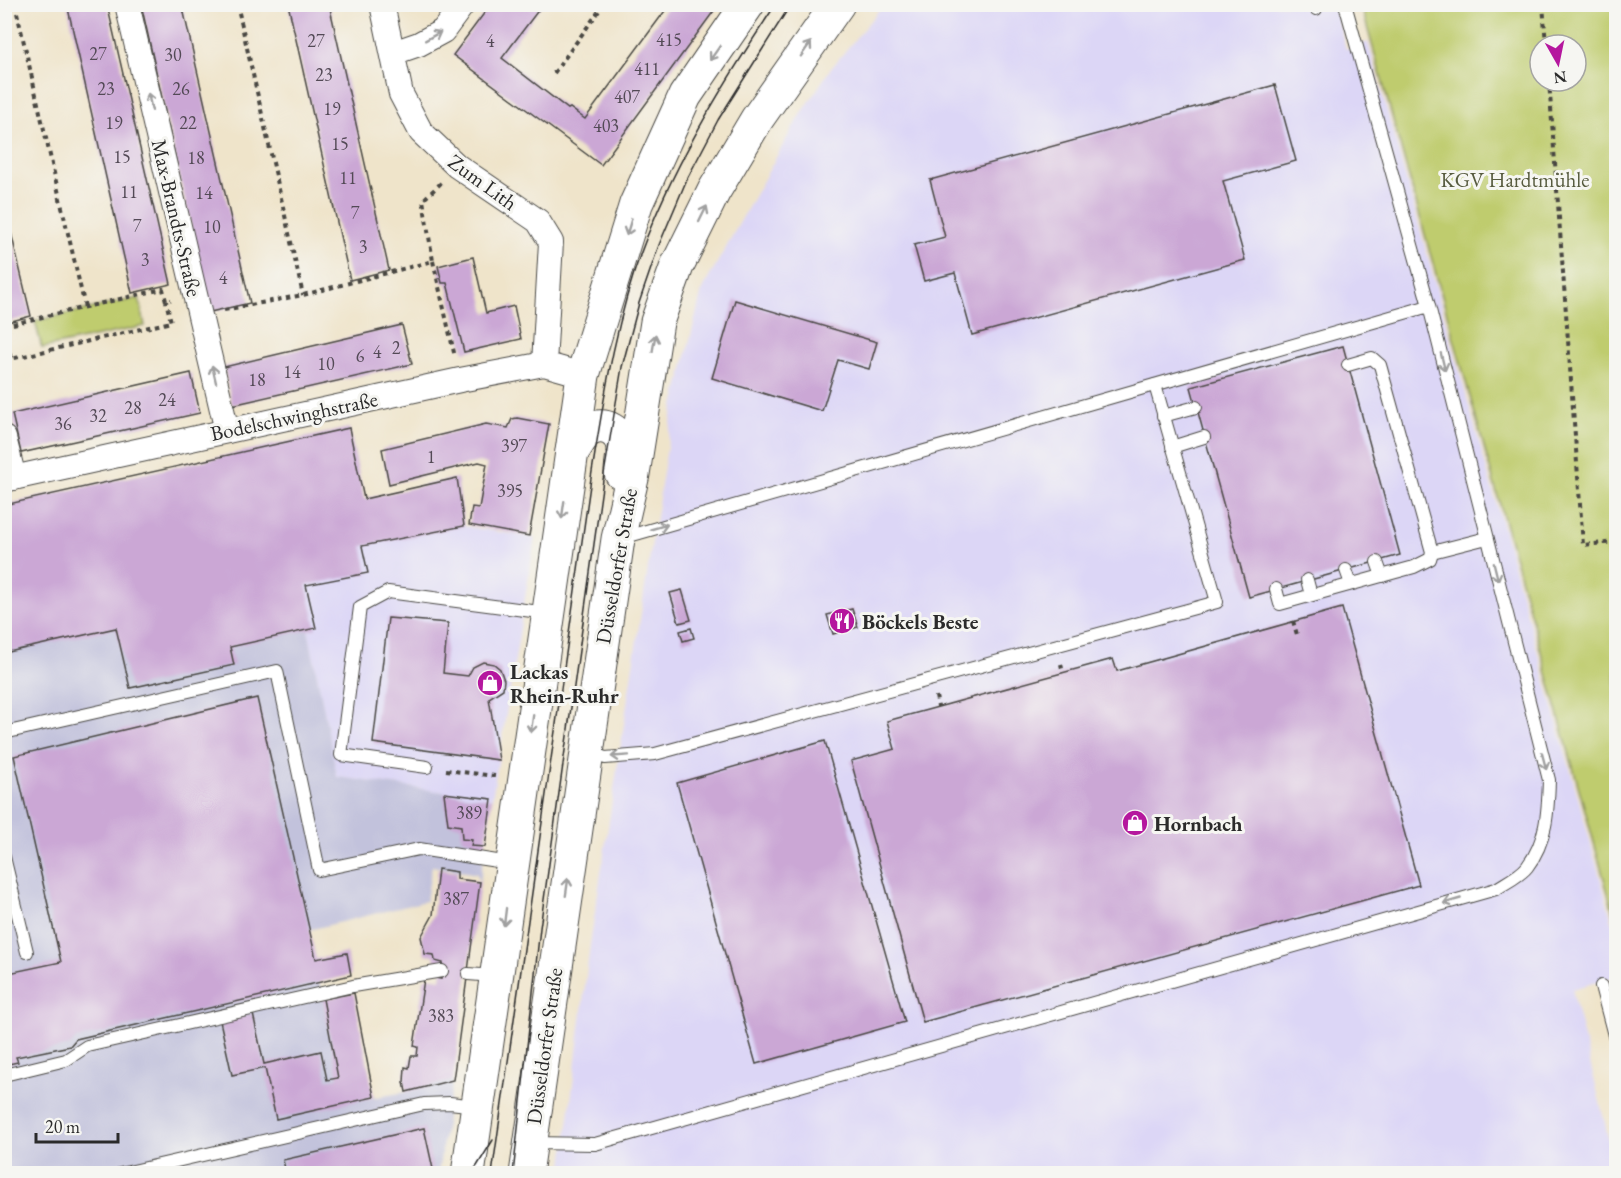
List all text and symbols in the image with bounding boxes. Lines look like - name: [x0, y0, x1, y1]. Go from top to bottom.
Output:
- house number: 415: [656, 28, 682, 51]
- house number: 27: [307, 29, 325, 52]
- house number: 4: [486, 29, 495, 52]
- one-way arrow: [424, 30, 441, 42]
- north arrow: [1528, 33, 1588, 93]
- one-way arrow: [800, 41, 812, 57]
- house number: 27: [89, 42, 107, 65]
- house number: 30: [164, 43, 182, 66]
- one-way arrow: [709, 44, 721, 60]
- house number: 411: [634, 57, 660, 80]
- house number: 23: [315, 63, 333, 86]
- text: N: [1552, 66, 1568, 89]
- house number: 23: [97, 77, 115, 100]
- house number: 26: [172, 77, 190, 100]
- house number: 407: [614, 85, 640, 108]
- one-way arrow: [144, 93, 156, 112]
- house number: 19: [323, 97, 341, 120]
- house number: 19: [105, 111, 123, 134]
- house number: 22: [179, 111, 197, 134]
- house number: 403: [593, 114, 619, 137]
- house number: 15: [331, 132, 349, 155]
- street label: Max-Brandts-Straße: [146, 137, 208, 299]
- house number: 15: [113, 145, 131, 168]
- house number: 18: [187, 146, 205, 169]
- street label: Zum Lith: [443, 148, 523, 216]
- house number: 11: [339, 166, 357, 189]
- park label: KGV Hardtmühle: [1441, 166, 1590, 193]
- house number: 11: [120, 180, 138, 203]
- house number: 14: [195, 181, 213, 204]
- house number: 7: [351, 201, 360, 224]
- one-way arrow: [697, 205, 709, 223]
- house number: 7: [133, 214, 142, 237]
- house number: 10: [203, 215, 221, 238]
- one-way arrow: [623, 217, 634, 236]
- house number: 3: [359, 235, 367, 258]
- house number: 3: [141, 248, 149, 271]
- house number: 4: [219, 266, 228, 289]
- one-way arrow: [648, 333, 659, 353]
- house number: 2: [392, 336, 401, 359]
- house number: 4: [373, 340, 382, 363]
- house number: 6: [356, 344, 365, 367]
- house number: 10: [317, 352, 335, 375]
- one-way arrow: [1438, 352, 1450, 371]
- house number: 14: [283, 360, 301, 383]
- one-way arrow: [207, 365, 219, 384]
- house number: 18: [248, 368, 266, 391]
- street label: Bodelschwinghstraße: [208, 385, 380, 447]
- house number: 24: [158, 388, 176, 411]
- house number: 28: [124, 396, 142, 419]
- house number: 32: [89, 404, 107, 427]
- house number: 36: [54, 412, 72, 435]
- house number: 397: [501, 434, 527, 457]
- house number: 1: [427, 445, 435, 468]
- house number: 395: [497, 479, 523, 502]
- street label: Düsseldorfer Straße: [589, 486, 643, 646]
- one-way arrow: [558, 500, 569, 520]
- one-way arrow: [649, 521, 668, 532]
- one-way arrow: [1490, 562, 1502, 581]
- restaurant icon: Böckels Beste: [827, 606, 857, 636]
- place label: Böckels Beste: [862, 608, 979, 635]
- place label: Lackas Rhein-Ruhr: [510, 658, 619, 709]
- shop icon: Lackas Rhein-Ruhr: [475, 668, 505, 698]
- one-way arrow: [526, 714, 537, 733]
- one-way arrow: [611, 751, 630, 762]
- one-way arrow: [1538, 751, 1550, 770]
- house number: 389: [456, 801, 482, 824]
- shop icon: Hornbach: [1120, 808, 1150, 838]
- place label: Hornbach: [1154, 810, 1243, 837]
- one-way arrow: [561, 878, 572, 897]
- house number: 387: [443, 887, 469, 910]
- one-way arrow: [1443, 896, 1462, 908]
- one-way arrow: [499, 907, 510, 926]
- street label: Düsseldorfer Straße: [520, 966, 568, 1126]
- house number: 383: [428, 1004, 454, 1027]
- scale bar: [36, 1106, 118, 1144]
- text: 20 m: [45, 1115, 80, 1138]

